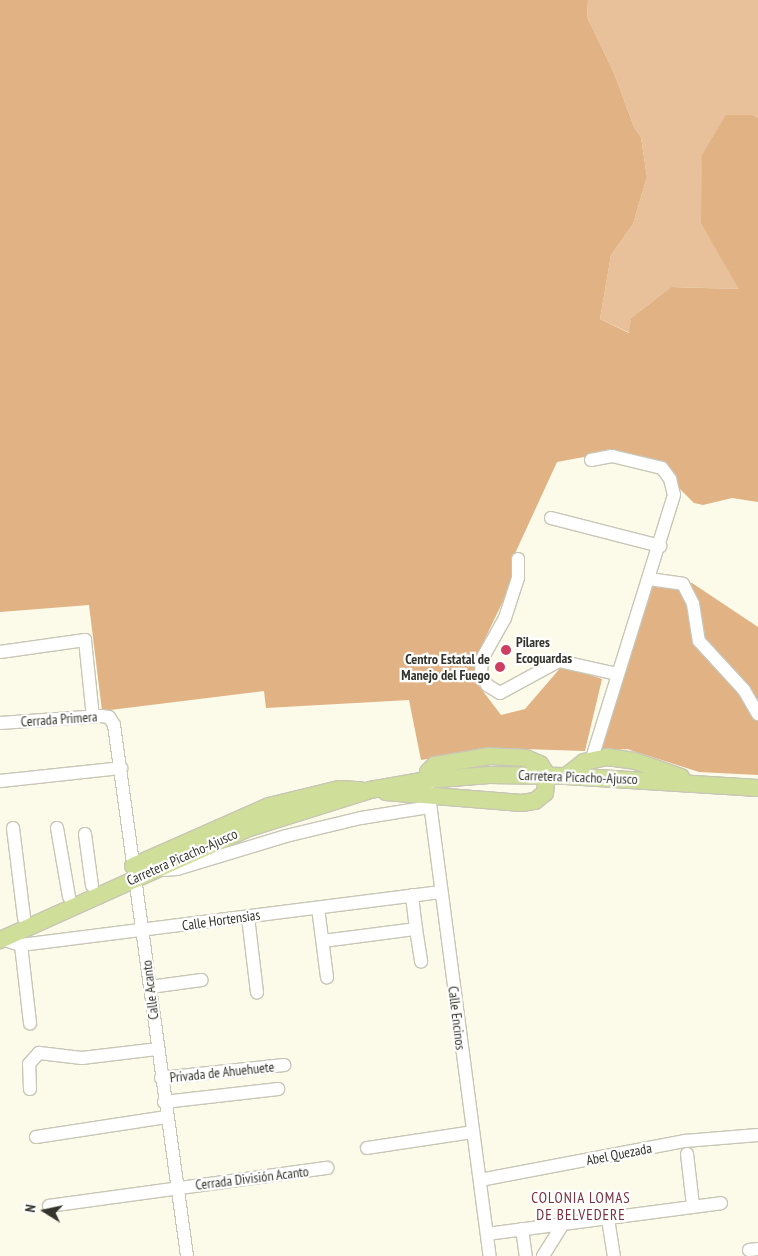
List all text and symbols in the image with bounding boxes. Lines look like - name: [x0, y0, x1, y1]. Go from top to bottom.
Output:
- place label: Pilares Ecoguardas: [516, 634, 572, 666]
- marker: Pilares Ecoguardas: [500, 644, 512, 656]
- place label: Centro Estatal de Manejo del Fuego: [401, 651, 490, 684]
- marker: Centro Estatal de Manejo del Fuego: [494, 661, 506, 673]
- street label: Cerrada Primera: [20, 708, 98, 730]
- street label: Carretera Picacho-Ajusco: [518, 767, 638, 787]
- street label: Carretera Picacho-Ajusco: [124, 825, 240, 889]
- street label: Calle Hortensias: [181, 906, 261, 934]
- street label: Calle Acanto: [138, 959, 162, 1021]
- street label: Calle Encinos: [445, 985, 469, 1051]
- street label: Privada de Ahuehuete: [169, 1058, 275, 1086]
- street label: Abel Quezada: [585, 1139, 653, 1169]
- street label: Cerrada División Acanto: [194, 1163, 310, 1193]
- north arrow: [20, 1186, 70, 1236]
- district label: COLONIA LOMAS DE BELVEDERE: [529, 1188, 633, 1223]
- text: N: [21, 1203, 40, 1214]

